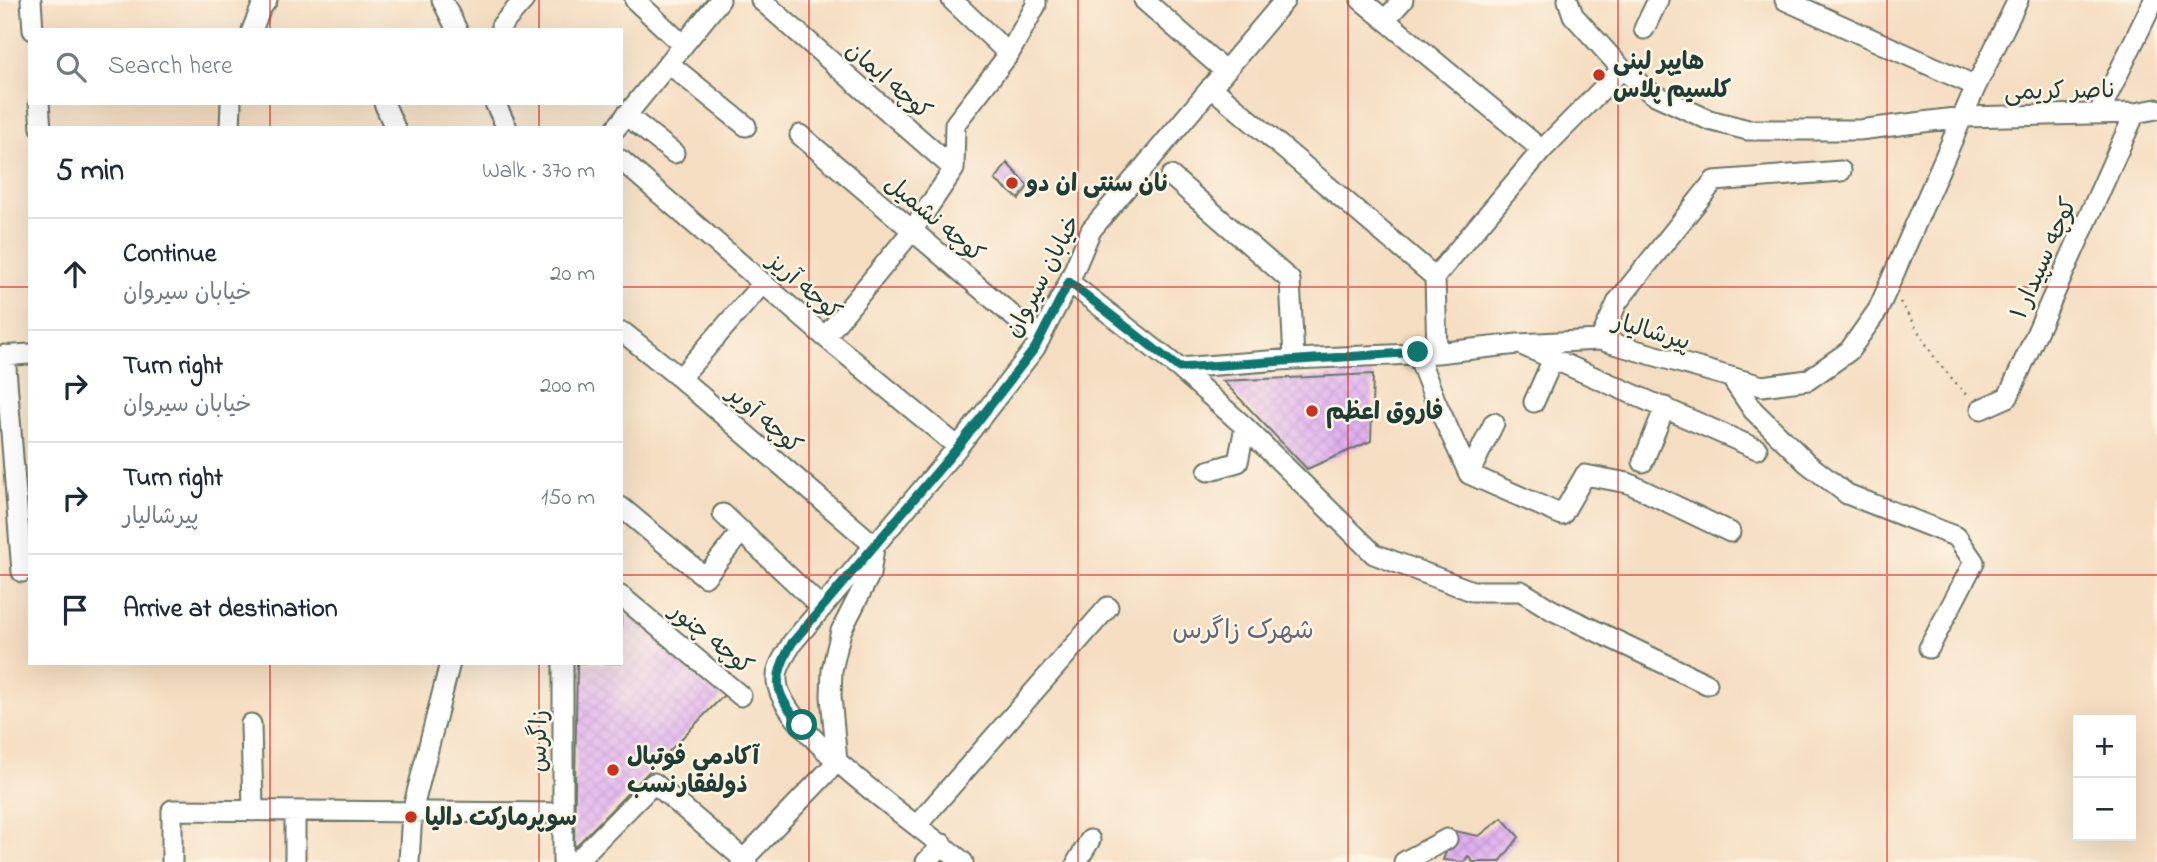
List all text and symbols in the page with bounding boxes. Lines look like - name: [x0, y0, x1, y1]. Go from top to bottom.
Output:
- search box: [28, 28, 623, 105]
- street label: کوچه ایمان: [836, 34, 938, 129]
- place label: هایپر لبنی کلسیم پلاس: [1613, 46, 1731, 109]
- icon: search: [52, 48, 90, 86]
- text: Search here: [108, 48, 233, 86]
- marker: هایپر لبنی کلسیم پلاس: [1591, 67, 1607, 83]
- street label: ناصر کریمی: [2004, 74, 2116, 111]
- text: 5 min: [56, 150, 124, 194]
- text: Walk · 370 m: [482, 155, 595, 188]
- street label: کوچه نشمیل: [876, 168, 991, 272]
- place label: نان سنتی ان دو: [1024, 168, 1168, 203]
- marker: نان سنتی ان دو: [1004, 175, 1020, 191]
- street label: کوچه سپیدار ۱: [2003, 193, 2088, 325]
- street label: خیابان سیروان: [997, 210, 1091, 345]
- text: Continue: [123, 236, 216, 274]
- street label: کوچه آریز: [757, 244, 848, 330]
- icon: ahead: [56, 255, 94, 293]
- text: 20 m: [550, 258, 595, 291]
- text: خیابان سیروان: [123, 277, 252, 310]
- street label: پیرشالیار: [1607, 305, 1694, 361]
- route end: [1402, 336, 1433, 367]
- text: Turn right: [123, 348, 223, 386]
- icon: right: [56, 367, 94, 405]
- text: 200 m: [540, 370, 595, 403]
- street label: کوچه آویر: [716, 377, 809, 464]
- text: خیابان سیروان: [123, 389, 252, 422]
- place label: فاروق اعظم: [1326, 396, 1443, 431]
- marker: فاروق اعظم: [1304, 403, 1320, 419]
- text: Turn right: [123, 460, 223, 498]
- icon: right: [56, 479, 94, 517]
- text: 150 m: [541, 482, 595, 515]
- text: پیرشالیار: [123, 501, 199, 534]
- icon: arrive: [56, 591, 94, 629]
- text: Arrive at destination: [123, 591, 338, 629]
- street label: کوچه چنور: [660, 594, 760, 685]
- district label: شهرک زاگرس: [1172, 613, 1314, 651]
- street label: زاگرس: [522, 709, 559, 773]
- route start: [786, 709, 817, 740]
- map controls: [2073, 715, 2136, 841]
- button: +: [2073, 715, 2136, 778]
- place label: آکادمی فوتبال ذولفقارنسب: [627, 741, 761, 804]
- marker: آکادمی فوتبال ذولفقارنسب: [605, 762, 621, 778]
- button: −: [2073, 778, 2136, 841]
- place label: سوپرمارکت دالیا: [425, 802, 577, 837]
- marker: سوپرمارکت دالیا: [403, 809, 419, 825]

